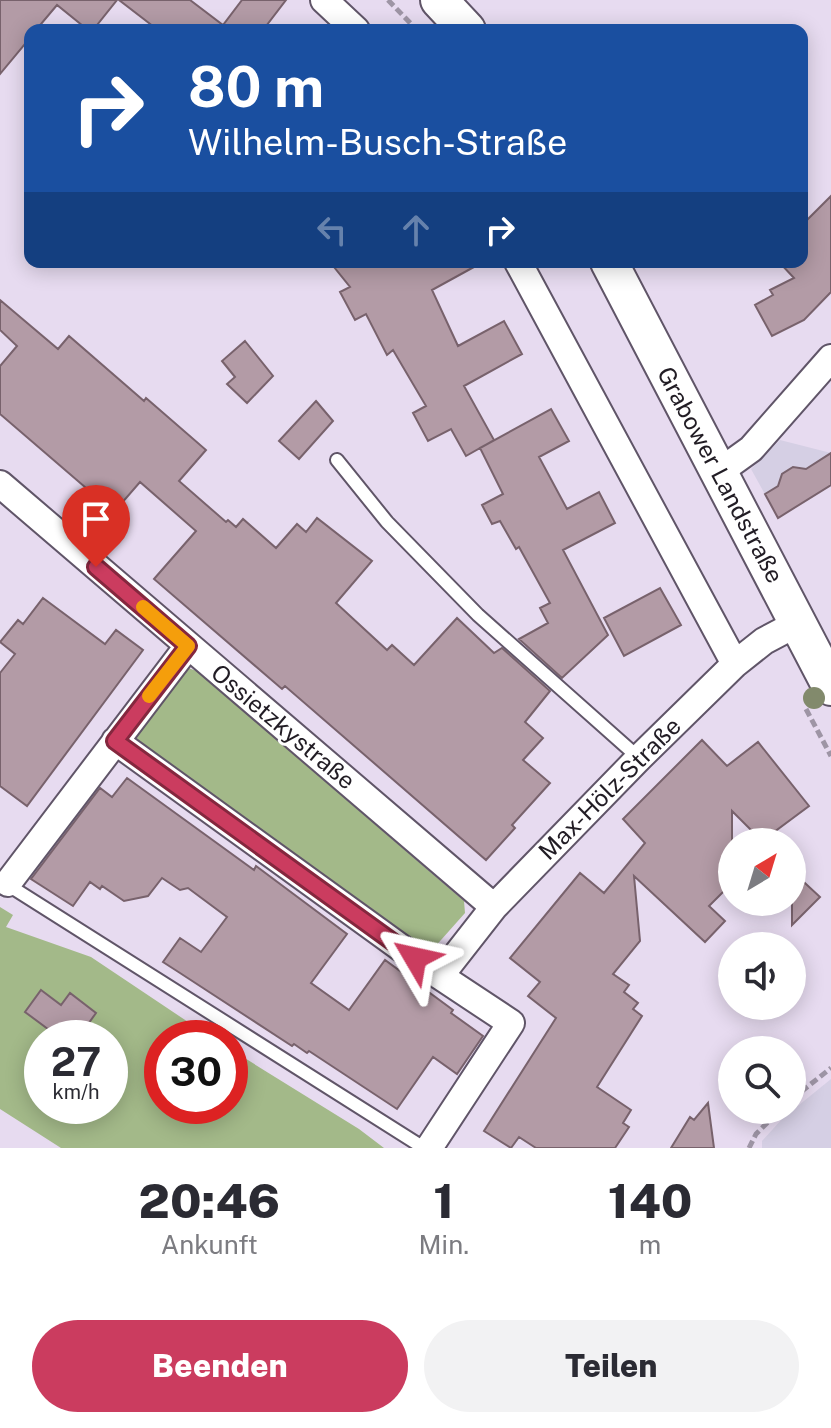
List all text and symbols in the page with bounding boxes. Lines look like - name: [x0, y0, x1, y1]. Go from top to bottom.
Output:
- text: 80 m: [188, 54, 324, 120]
- icon: right: [56, 56, 160, 160]
- text: Wilhelm-Busch-Straße: [188, 121, 567, 163]
- icon: left: [310, 208, 354, 252]
- icon: ahead: [394, 208, 438, 252]
- icon: right: [478, 208, 522, 252]
- street label: Grabower Landstraße: [652, 362, 790, 587]
- pin: [62, 485, 130, 567]
- icon: arrive: [74, 497, 118, 541]
- street label: Ossietzkystraße: [206, 658, 361, 795]
- street label: Max-Hölz-Straße: [532, 711, 686, 865]
- north arrow: [718, 828, 806, 916]
- map controls: [718, 828, 806, 1124]
- position arrow: [373, 916, 457, 1000]
- button: sound: [718, 932, 806, 1020]
- speed limit sign: 30: [144, 1020, 248, 1124]
- button: search: [718, 1036, 806, 1124]
- text: 27: [51, 1038, 101, 1085]
- text: km/h: [52, 1080, 100, 1104]
- text: 20:46: [139, 1172, 280, 1229]
- text: 1: [433, 1172, 454, 1229]
- text: 140: [608, 1172, 692, 1229]
- text: Ankunft: [161, 1229, 258, 1260]
- text: Min.: [419, 1229, 469, 1260]
- text: m: [639, 1229, 661, 1260]
- button: Beenden: [32, 1320, 408, 1412]
- button: Teilen: [424, 1320, 799, 1412]

